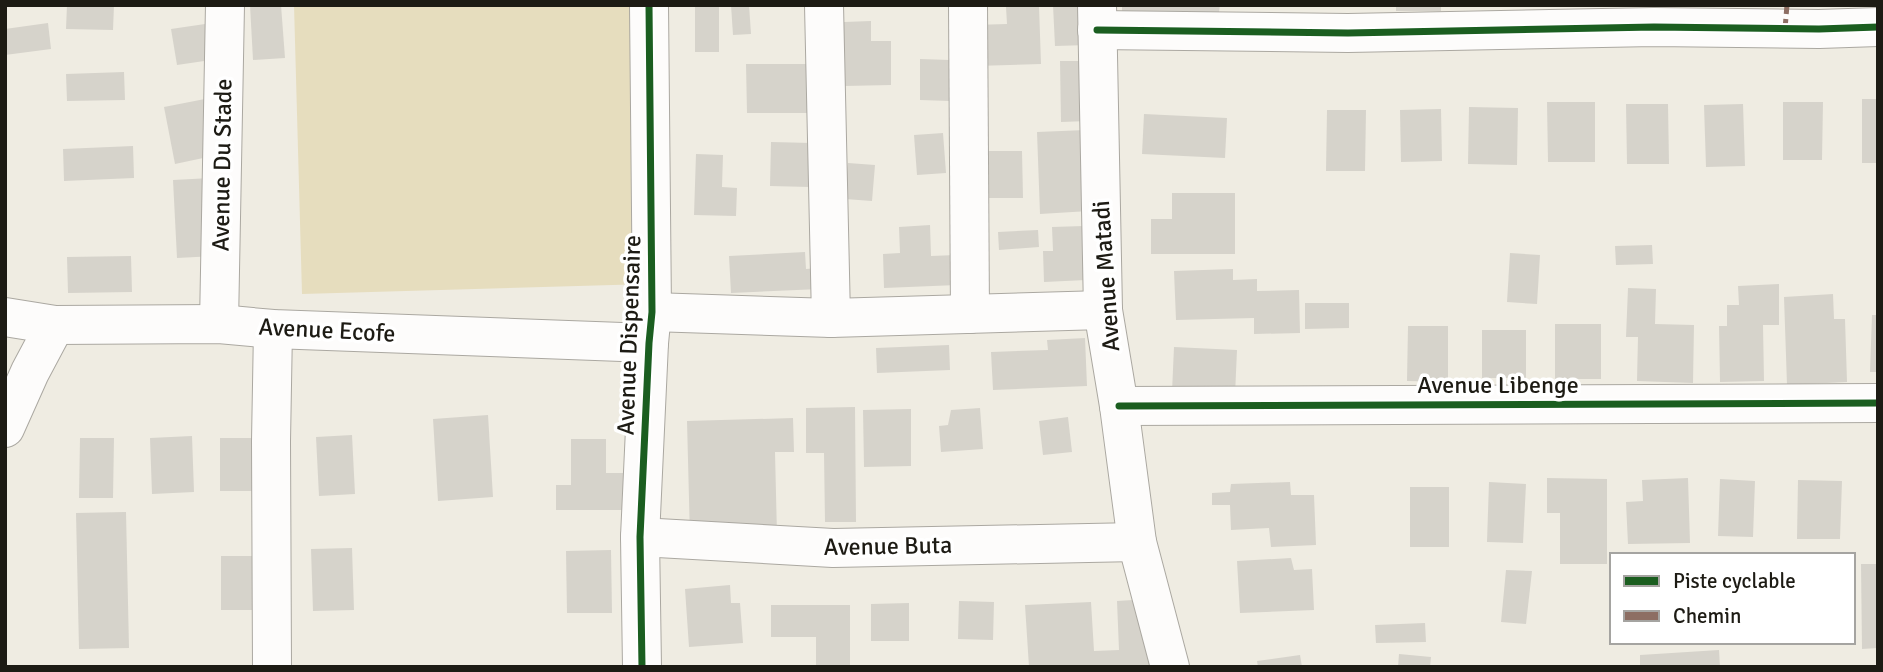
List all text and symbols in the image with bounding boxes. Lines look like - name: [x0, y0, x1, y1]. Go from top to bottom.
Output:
- street label: Avenue Du Stade: [205, 78, 239, 252]
- street label: Avenue Matadi: [1086, 200, 1126, 352]
- street label: Avenue Dispensaire: [611, 234, 647, 436]
- street label: Avenue Ecofe: [258, 311, 396, 349]
- street label: Avenue Libenge: [1417, 370, 1579, 400]
- street label: Avenue Buta: [823, 530, 953, 562]
- legend: [1610, 553, 1855, 644]
- text: Piste cyclable: [1673, 568, 1796, 594]
- text: Chemin: [1673, 603, 1742, 629]

